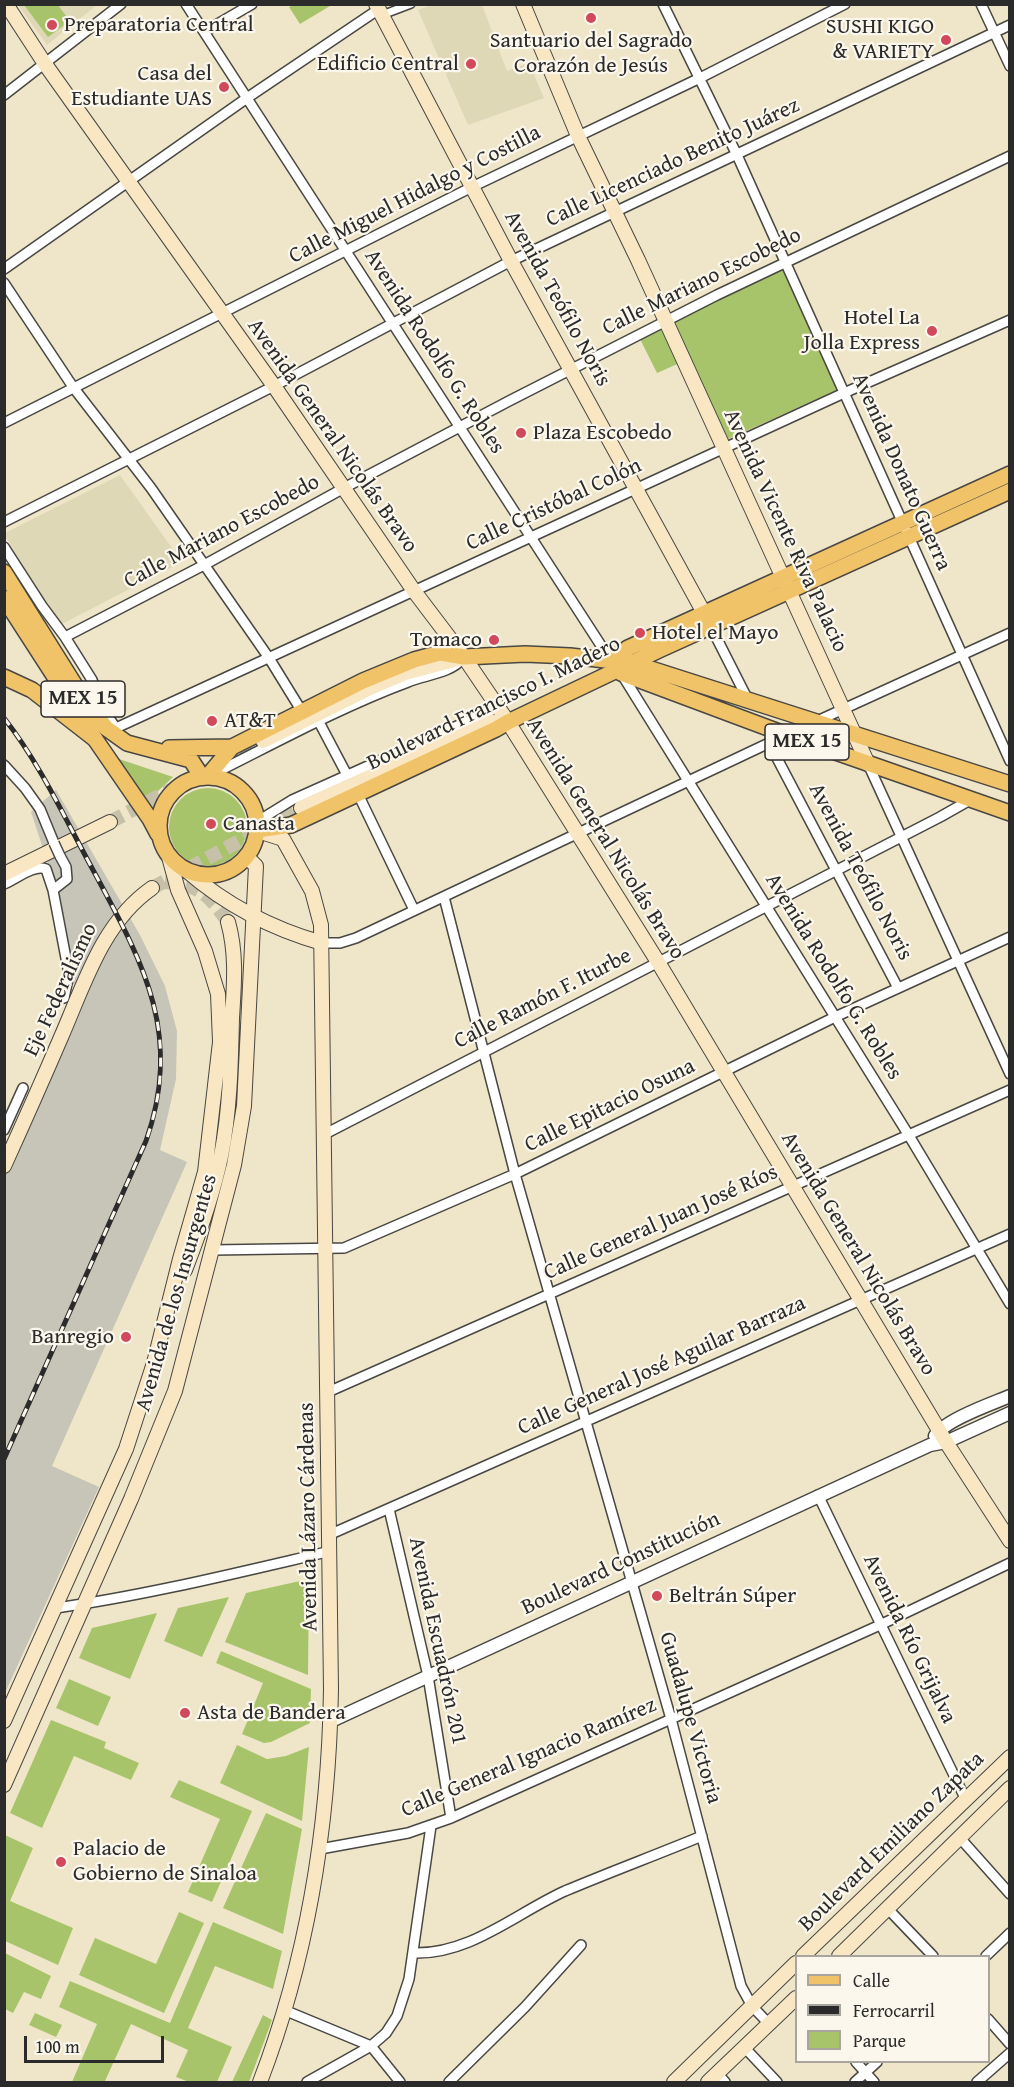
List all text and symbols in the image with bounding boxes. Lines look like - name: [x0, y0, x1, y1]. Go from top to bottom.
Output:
- marker: Santuario del Sagrado Corazón de Jesús: [584, 11, 598, 25]
- place label: Preparatoria Central: [64, 12, 254, 38]
- place label: SUSHI KIGO & VARIETY: [826, 14, 934, 66]
- marker: Preparatoria Central: [45, 18, 59, 32]
- place label: Santuario del Sagrado Corazón de Jesús: [490, 28, 692, 80]
- marker: SUSHI KIGO & VARIETY: [939, 33, 953, 47]
- place label: Edificio Central: [317, 51, 459, 77]
- marker: Edificio Central: [464, 57, 478, 71]
- place label: Casa del Estudiante UAS: [71, 61, 212, 112]
- marker: Casa del Estudiante UAS: [217, 80, 231, 94]
- street label: Calle Licenciado Benito Juárez: [542, 93, 804, 233]
- street label: Calle Miguel Hidalgo y Costilla: [285, 120, 545, 270]
- street label: Avenida Teófilo Noris: [498, 207, 616, 391]
- street label: Calle Mariano Escobedo: [598, 222, 806, 342]
- street label: Avenida Rodolfo G. Robles: [358, 245, 510, 459]
- place label: Hotel La Jolla Express: [804, 305, 920, 356]
- street label: Avenida General Nicolás Bravo: [241, 314, 423, 558]
- marker: Hotel La Jolla Express: [925, 324, 939, 338]
- street label: Avenida Donato Guerra: [846, 369, 956, 575]
- street label: Avenida Vicente Riva Palacio: [717, 405, 853, 657]
- place label: Plaza Escobedo: [533, 420, 672, 446]
- marker: Plaza Escobedo: [514, 426, 528, 440]
- street label: Calle Cristóbal Colón: [462, 453, 646, 557]
- street label: Calle Mariano Escobedo: [120, 469, 324, 595]
- place label: Hotel el Mayo: [652, 620, 778, 646]
- marker: Hotel el Mayo: [633, 626, 647, 640]
- place label: Tomaco: [410, 627, 482, 653]
- street label: Boulevard Francisco I. Madero: [363, 631, 625, 777]
- marker: Tomaco: [487, 633, 501, 647]
- road number: MEX 15: [41, 681, 125, 717]
- place label: AT&T: [224, 708, 276, 734]
- street label: Avenida General Nicolás Bravo: [520, 713, 690, 965]
- marker: AT&T: [205, 714, 219, 728]
- road number: MEX 15: [765, 724, 849, 760]
- street label: Avenida Teófilo Noris: [802, 779, 918, 965]
- place label: Canasta: [223, 811, 295, 837]
- marker: Canasta: [204, 817, 218, 831]
- street label: Avenida Rodolfo G. Robles: [759, 869, 907, 1085]
- street label: Eje Federalismo: [19, 919, 103, 1061]
- street label: Calle Ramón F. Iturbe: [450, 943, 636, 1055]
- street label: Calle Epitacio Osuna: [521, 1053, 699, 1159]
- street label: Avenida General Nicolás Bravo: [775, 1127, 941, 1381]
- street label: Calle General Juan José Ríos: [540, 1159, 782, 1287]
- street label: Avenida de los Insurgentes: [130, 1171, 224, 1415]
- street label: Calle General José Aguilar Barraza: [514, 1290, 810, 1442]
- place label: Banregio: [31, 1324, 114, 1350]
- marker: Banregio: [119, 1330, 133, 1344]
- street label: Avenida Lázaro Cárdenas: [294, 1402, 324, 1632]
- street label: Boulevard Constitución: [518, 1506, 724, 1622]
- street label: Avenida Escuadrón 201: [402, 1535, 472, 1747]
- street label: Avenida Río Grijalva: [857, 1550, 961, 1728]
- place label: Beltrán Súper: [669, 1583, 796, 1609]
- marker: Beltrán Súper: [650, 1589, 664, 1603]
- street label: Guadalupe Victoria: [653, 1629, 727, 1807]
- street label: Calle General Ignacio Ramírez: [398, 1692, 660, 1824]
- place label: Asta de Bandera: [197, 1700, 346, 1726]
- marker: Asta de Bandera: [178, 1706, 192, 1720]
- street label: Boulevard Emiliano Zapata: [794, 1747, 990, 1937]
- place label: Palacio de Gobierno de Sinaloa: [73, 1836, 257, 1888]
- marker: Palacio de Gobierno de Sinaloa: [54, 1855, 68, 1869]
- legend: [795, 1955, 990, 2063]
- text: Calle: [853, 1967, 890, 1994]
- text: Ferrocarril: [853, 1997, 935, 2024]
- scale bar: [27, 2024, 166, 2062]
- text: Parque: [853, 2027, 906, 2054]
- text: 100 m: [35, 2033, 80, 2060]

